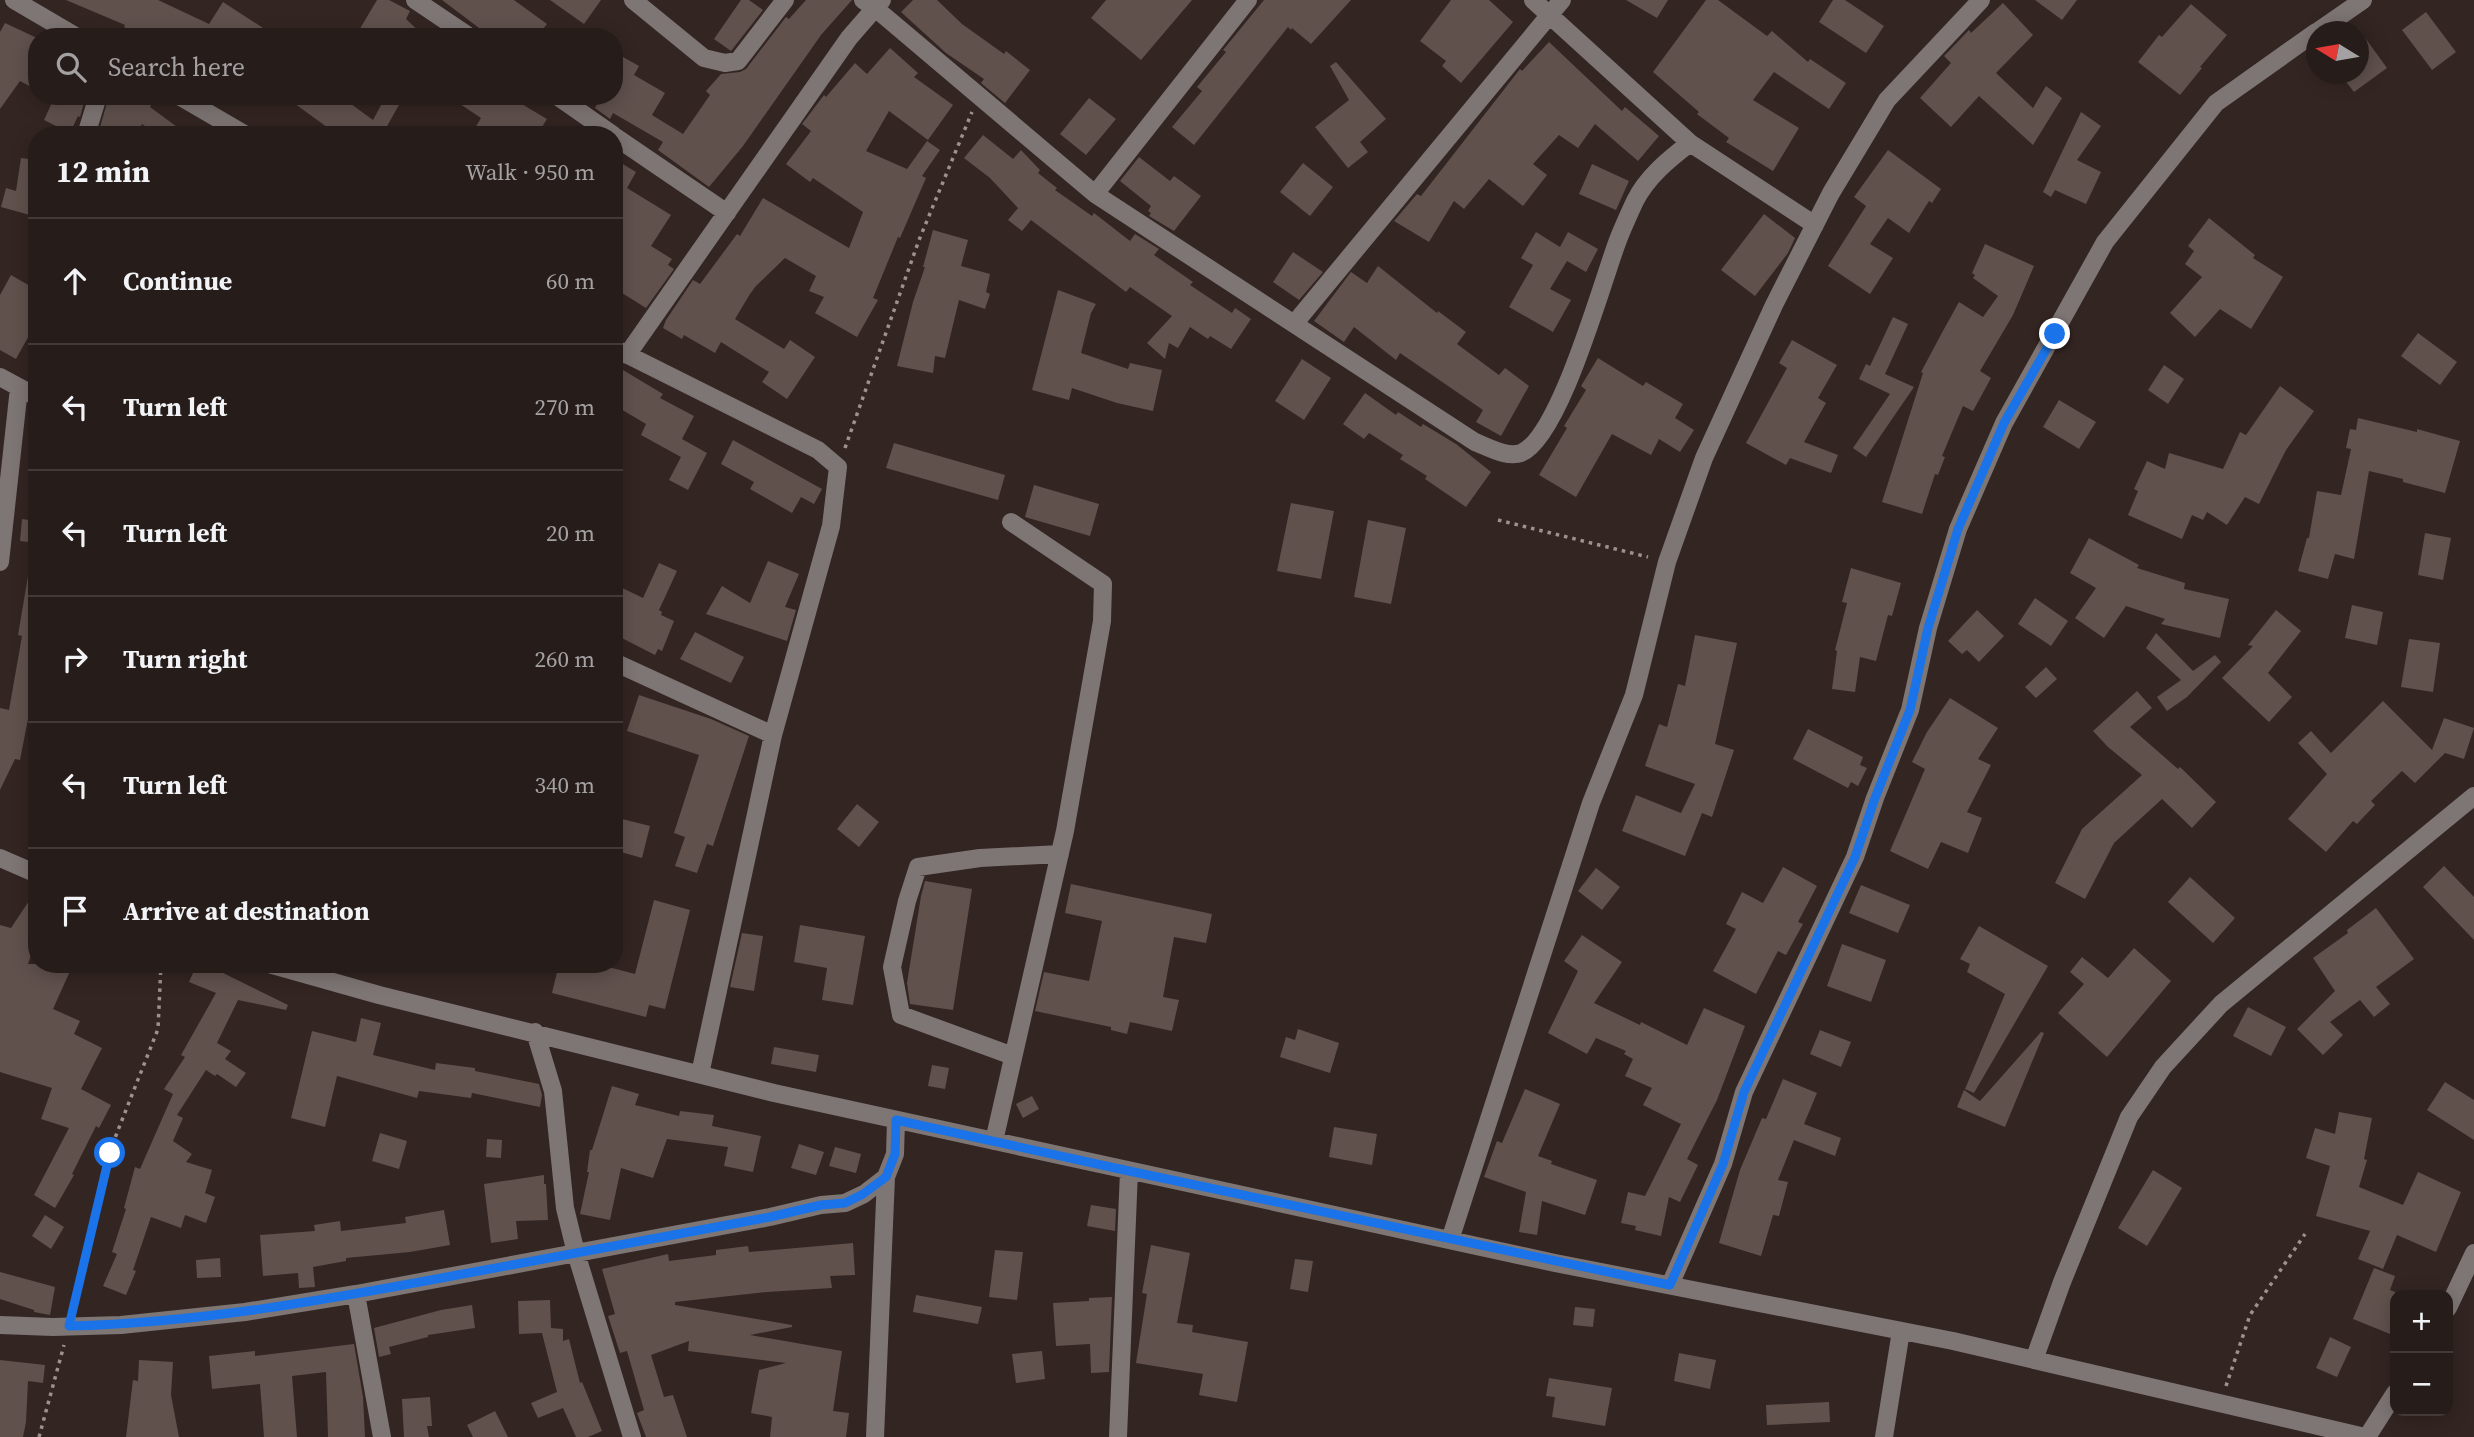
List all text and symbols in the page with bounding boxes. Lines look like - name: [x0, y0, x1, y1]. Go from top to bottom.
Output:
- north arrow: [2306, 21, 2369, 84]
- search box: [28, 28, 623, 105]
- icon: search: [52, 48, 90, 86]
- text: Search here: [108, 49, 245, 85]
- text: 12 min: [56, 151, 150, 192]
- text: Walk · 950 m: [465, 156, 595, 188]
- icon: ahead: [56, 262, 94, 300]
- text: Continue: [123, 263, 232, 299]
- text: 60 m: [546, 265, 595, 297]
- route end: [2039, 318, 2070, 349]
- icon: left: [56, 388, 94, 426]
- text: Turn left: [123, 389, 227, 425]
- text: 270 m: [534, 391, 595, 423]
- icon: left: [56, 514, 94, 552]
- text: Turn left: [123, 515, 227, 551]
- text: 20 m: [546, 517, 595, 549]
- icon: right: [56, 640, 94, 678]
- text: Turn right: [123, 641, 247, 677]
- text: 260 m: [534, 643, 595, 675]
- icon: left: [56, 766, 94, 804]
- text: Turn left: [123, 767, 227, 803]
- text: 340 m: [534, 769, 595, 801]
- icon: arrive: [56, 892, 94, 930]
- text: Arrive at destination: [123, 893, 370, 929]
- route start: [94, 1137, 125, 1168]
- map controls: [2390, 1290, 2453, 1416]
- button: +: [2390, 1290, 2453, 1353]
- button: −: [2390, 1353, 2453, 1416]

